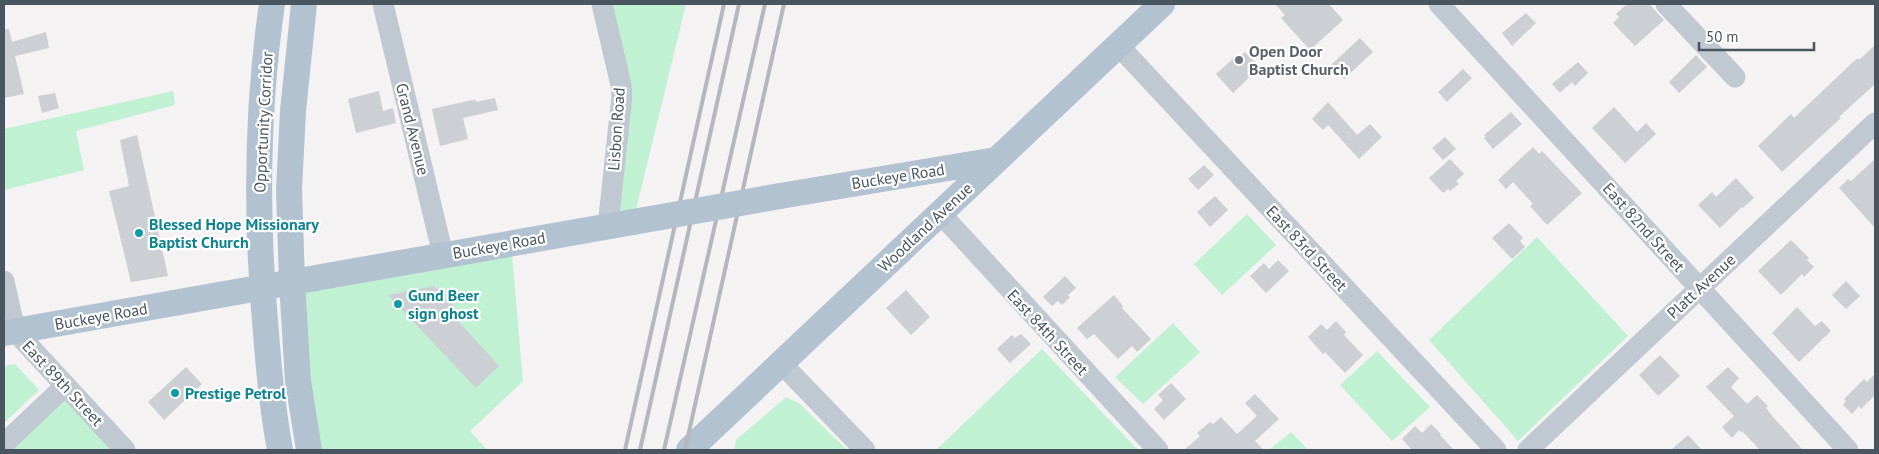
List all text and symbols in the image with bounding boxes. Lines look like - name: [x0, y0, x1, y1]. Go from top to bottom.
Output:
- scale bar: [1699, 20, 1814, 52]
- text: 50 m: [1706, 27, 1739, 46]
- place label: Open Door Baptist Church: [1249, 41, 1349, 79]
- street label: Opportunity Corridor: [249, 50, 277, 193]
- marker: Open Door Baptist Church: [1233, 54, 1245, 66]
- street label: Grand Avenue: [392, 81, 434, 177]
- street label: Lisbon Road: [603, 87, 629, 171]
- street label: Buckeye Road: [850, 159, 946, 193]
- street label: Woodland Avenue: [874, 178, 976, 276]
- street label: East 82nd Street: [1599, 178, 1690, 276]
- street label: East 83rd Street: [1262, 201, 1352, 295]
- place label: Blessed Hope Missionary Baptist Church: [149, 214, 319, 252]
- marker: Blessed Hope Missionary Baptist Church: [133, 227, 145, 239]
- street label: Buckeye Road: [451, 227, 547, 263]
- street label: Platt Avenue: [1663, 249, 1739, 323]
- place label: Gund Beer sign ghost: [408, 285, 479, 323]
- street label: East 84th Street: [1003, 285, 1093, 379]
- street label: Buckeye Road: [53, 298, 149, 334]
- marker: Gund Beer sign ghost: [392, 298, 404, 310]
- street label: East 89th Street: [18, 336, 108, 430]
- place label: Prestige Petrol: [185, 383, 286, 403]
- marker: Prestige Petrol: [169, 387, 181, 399]

